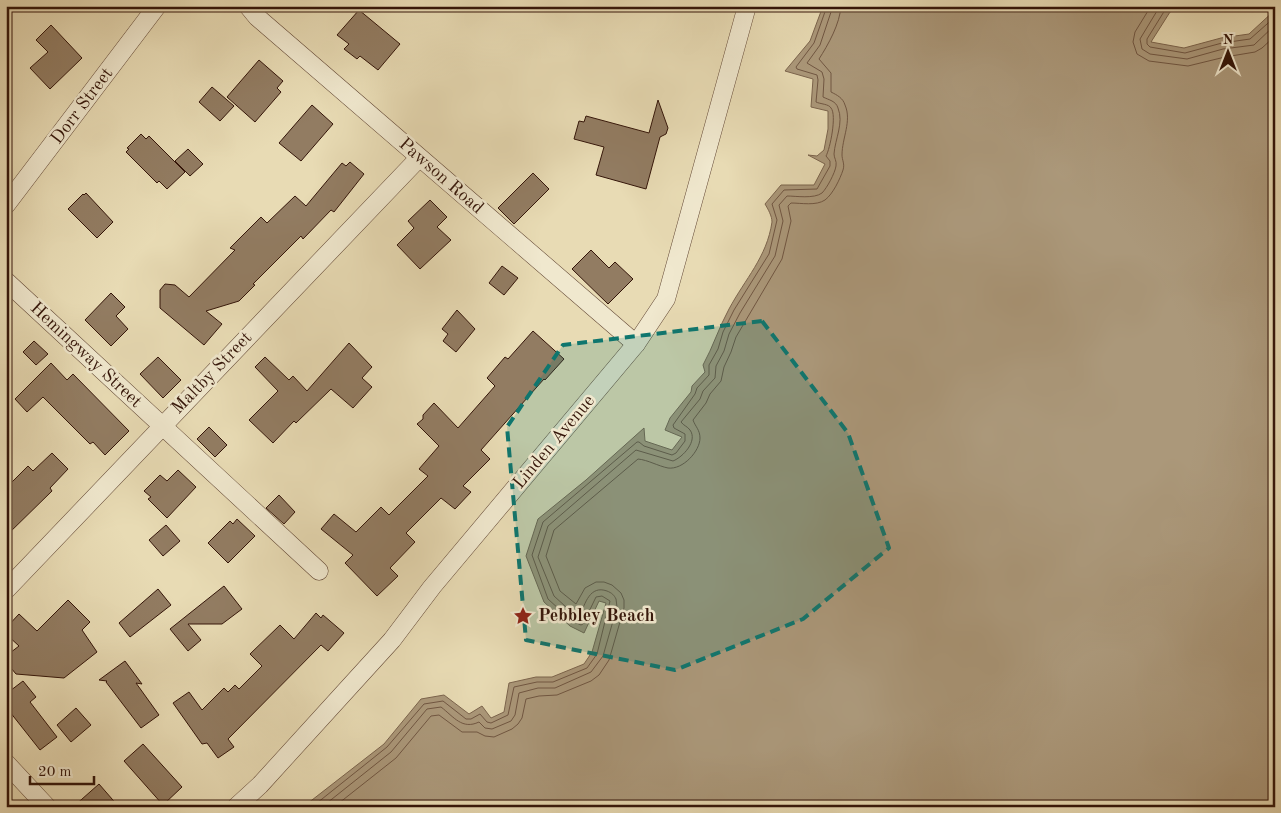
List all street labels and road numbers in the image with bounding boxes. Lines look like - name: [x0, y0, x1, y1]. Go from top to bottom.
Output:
- street label: Dorr Street: [48, 64, 116, 148]
- street label: Pawson Road: [395, 135, 487, 217]
- street label: Hemingway Street: [27, 299, 145, 411]
- street label: Maltby Street: [168, 328, 256, 418]
- street label: Linden Avenue: [510, 392, 598, 492]

